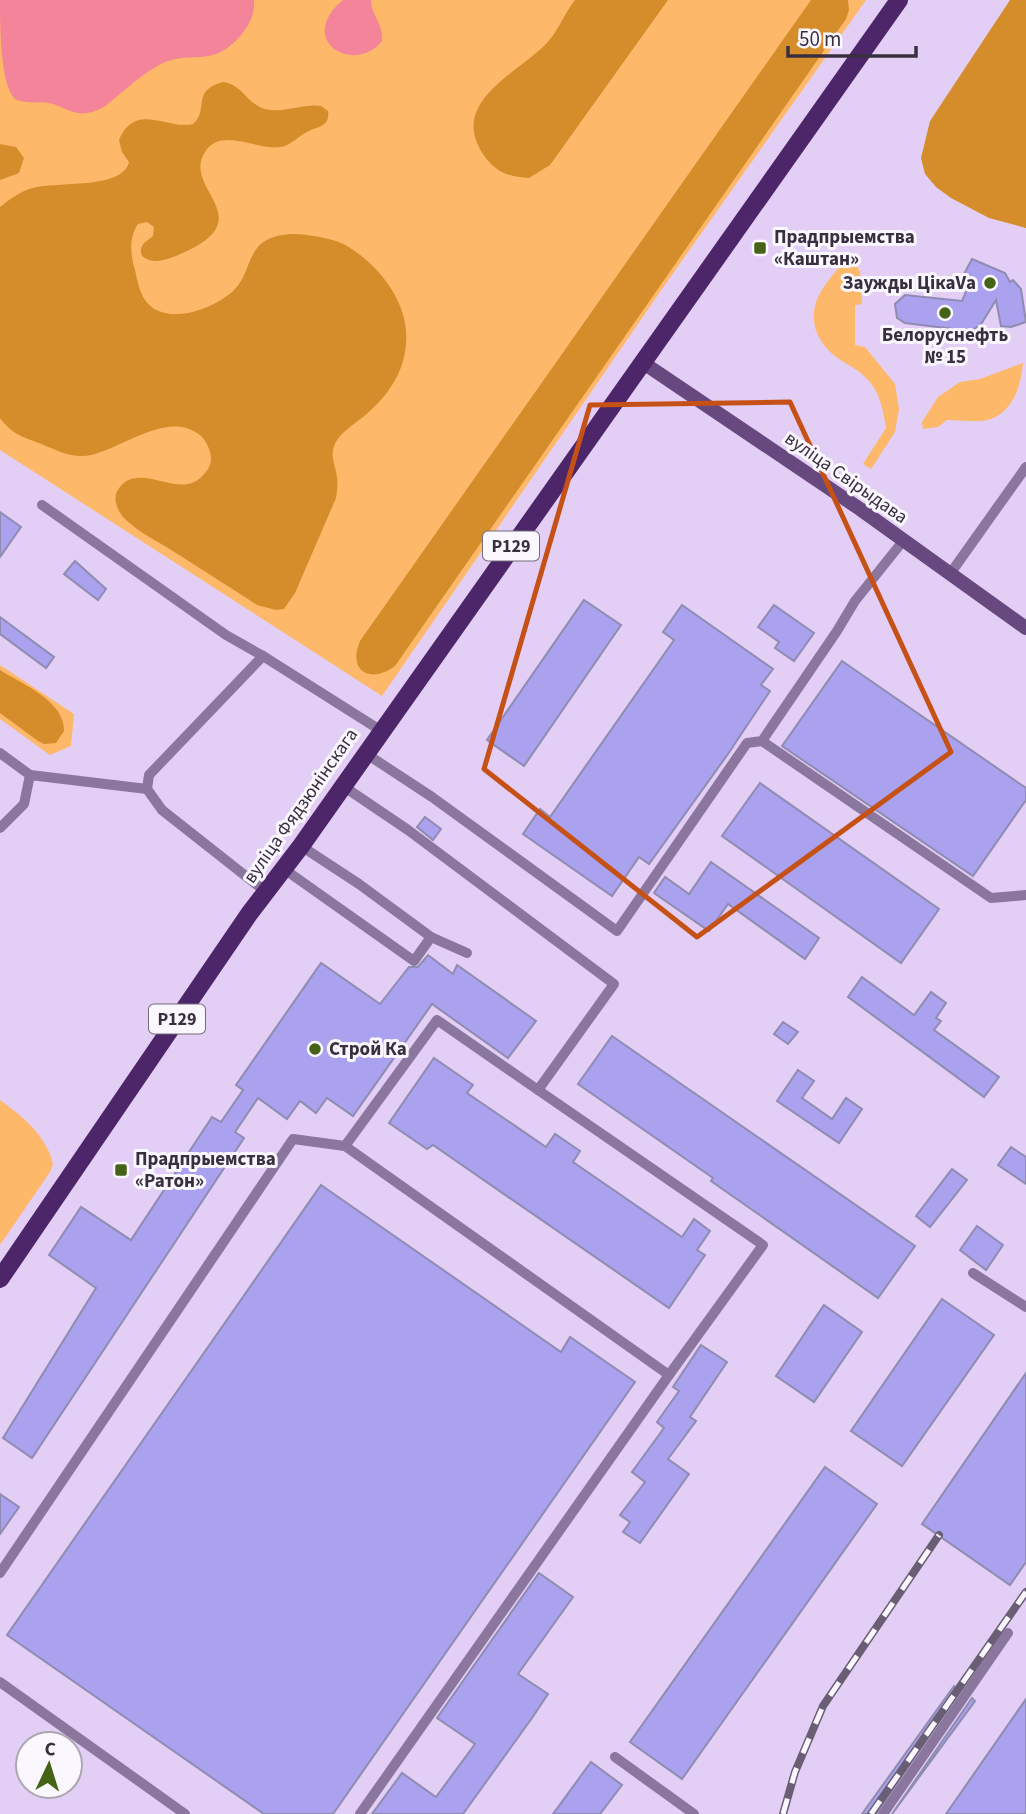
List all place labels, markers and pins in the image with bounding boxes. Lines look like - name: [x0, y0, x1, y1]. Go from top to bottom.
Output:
- place label: Прадпрыемства «Каштан»: [774, 224, 915, 273]
- marker: Прадпрыемства «Каштан»: [752, 240, 768, 256]
- place label: Заужды ЦікаVа: [843, 270, 976, 297]
- marker: Заужды ЦікаVа: [982, 275, 998, 291]
- marker: Белоруснефть № 15: [937, 305, 953, 321]
- place label: Белоруснефть № 15: [882, 322, 1008, 371]
- place label: Строй Ка: [329, 1036, 407, 1063]
- marker: Строй Ка: [307, 1041, 323, 1057]
- place label: Прадпрыемства «Ратон»: [135, 1146, 276, 1195]
- marker: Прадпрыемства «Ратон»: [113, 1162, 129, 1178]

